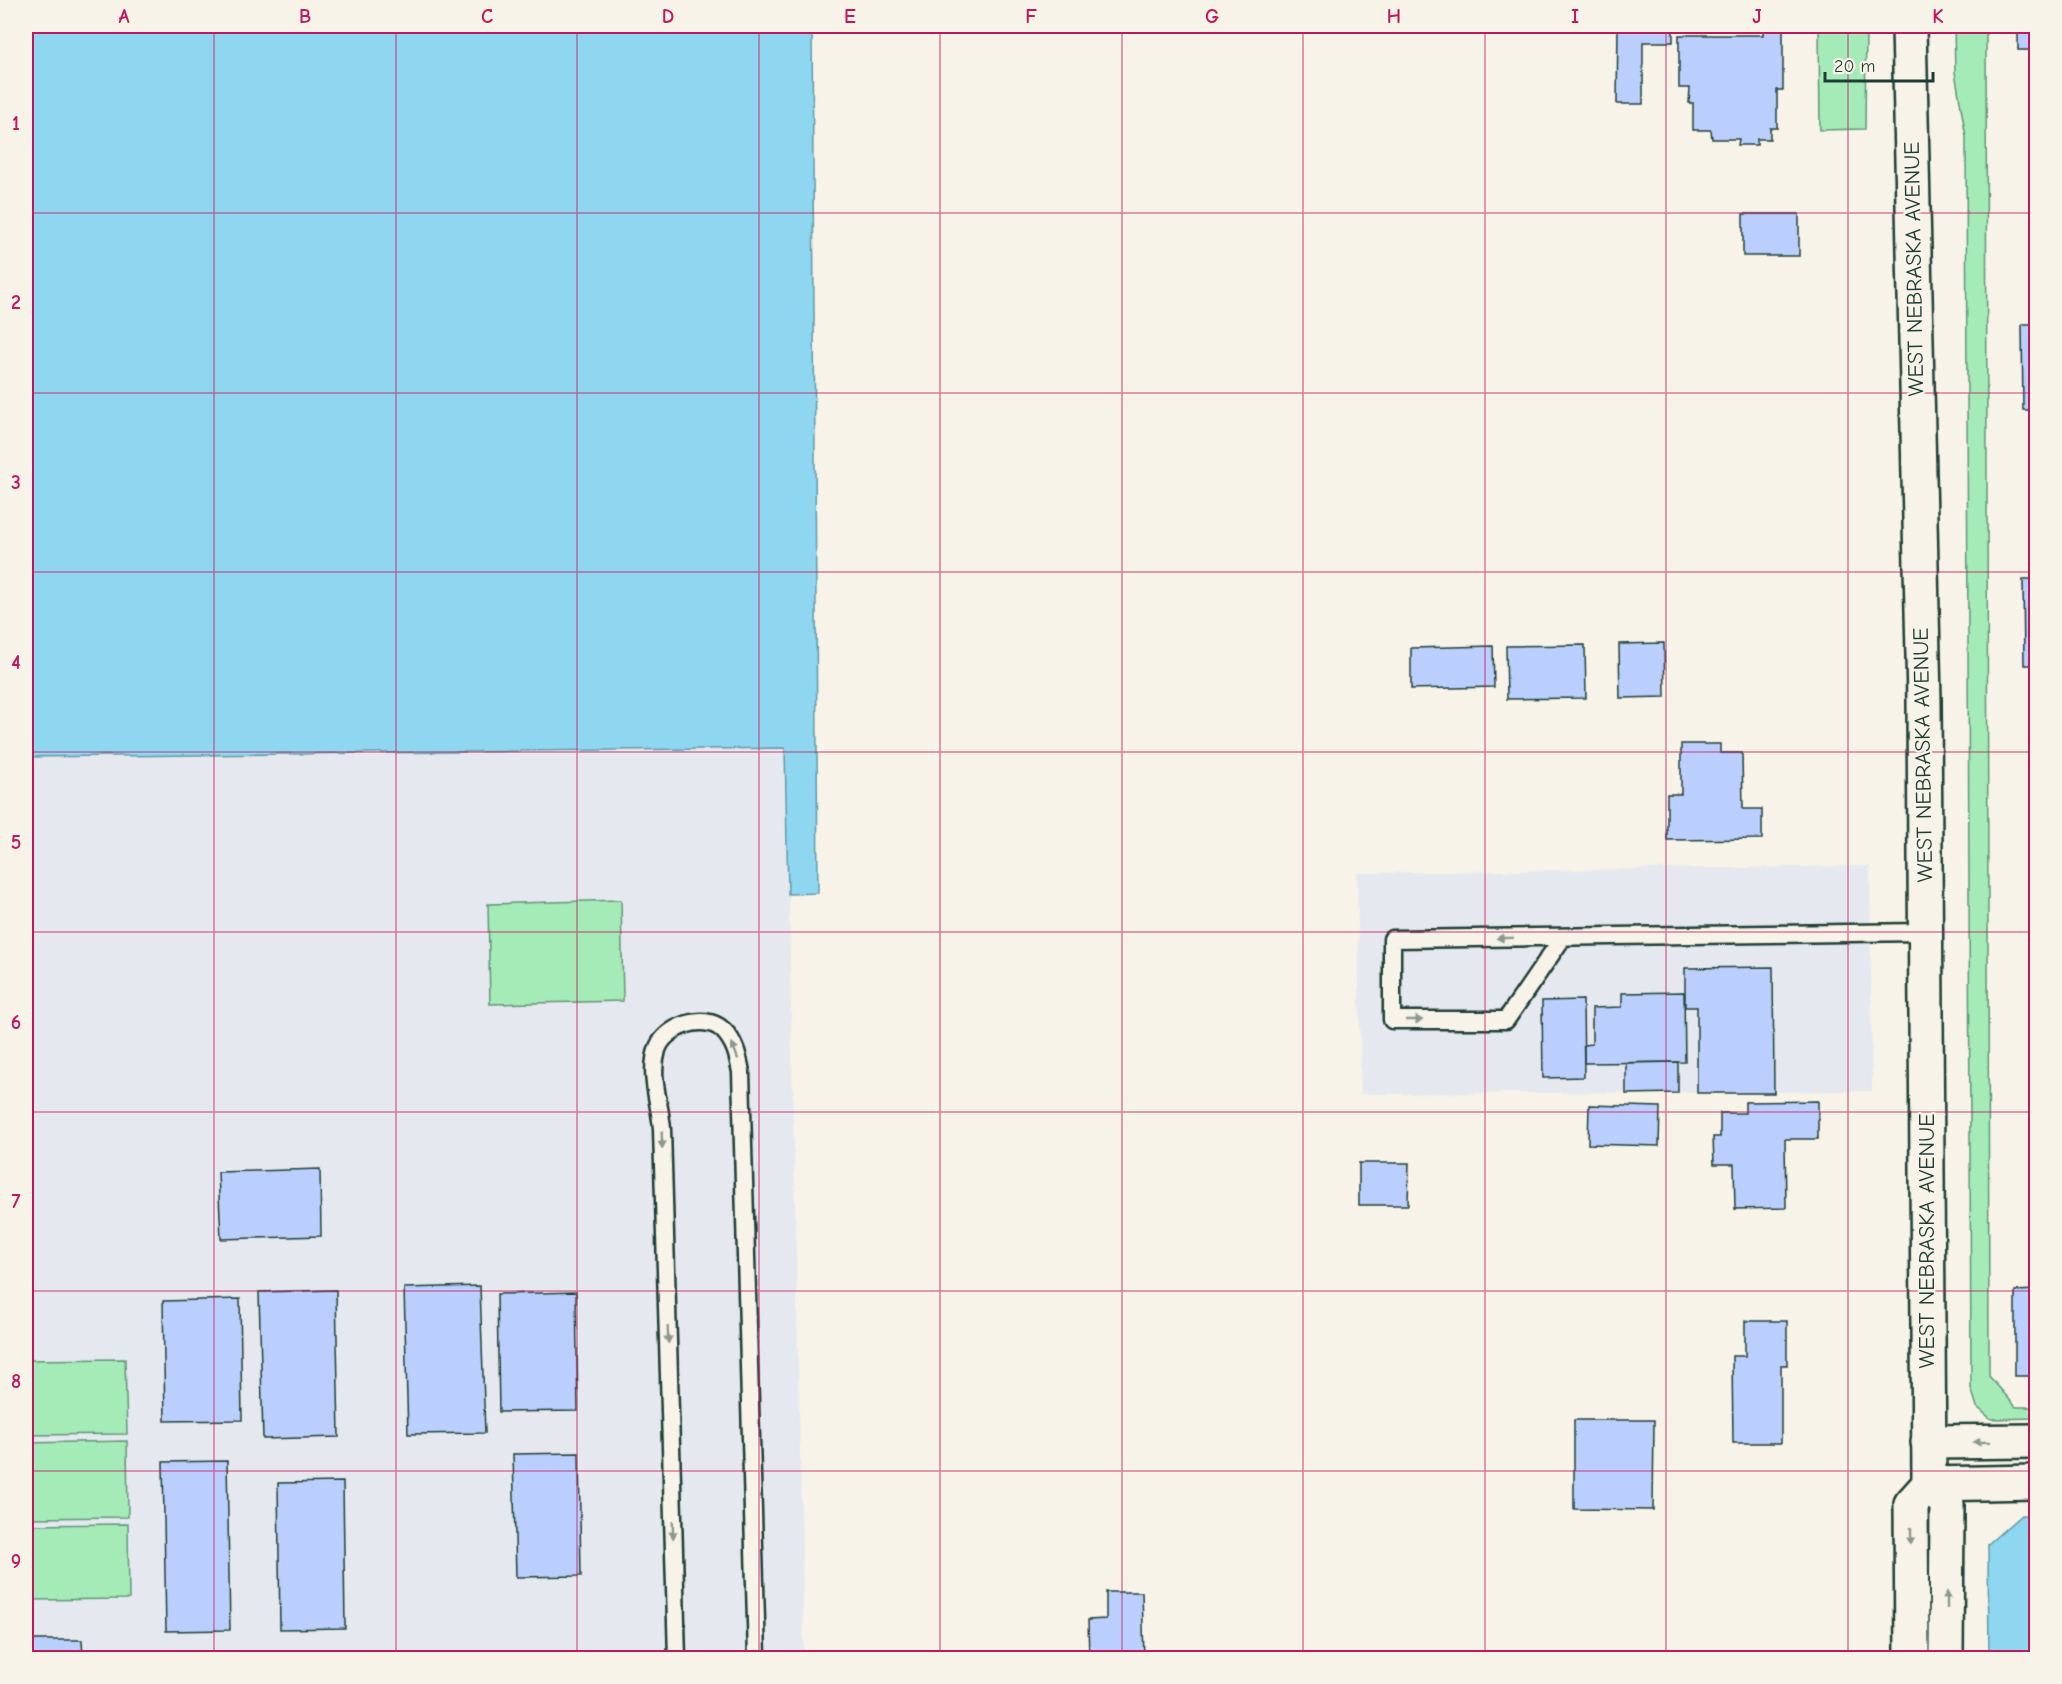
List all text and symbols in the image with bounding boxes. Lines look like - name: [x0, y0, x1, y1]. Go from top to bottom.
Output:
- text: A: [118, 5, 130, 28]
- text: B: [299, 5, 311, 28]
- text: C: [481, 5, 493, 28]
- text: D: [662, 5, 674, 28]
- text: E: [844, 5, 856, 28]
- text: F: [1025, 5, 1037, 28]
- text: G: [1205, 5, 1219, 28]
- text: H: [1387, 5, 1401, 28]
- text: I: [1571, 5, 1579, 28]
- text: J: [1752, 5, 1762, 28]
- text: K: [1932, 5, 1944, 28]
- scale bar: [1825, 45, 1933, 83]
- text: 20 m: [1834, 56, 1875, 77]
- text: 1: [12, 112, 20, 135]
- street label: WEST NEBRASKA AVENUE: [1899, 141, 1929, 397]
- text: 2: [11, 291, 21, 314]
- text: 3: [11, 471, 21, 494]
- street label: WEST NEBRASKA AVENUE: [1908, 627, 1938, 883]
- text: 4: [11, 651, 21, 674]
- text: 5: [11, 831, 21, 854]
- one-way arrow: [1495, 933, 1514, 943]
- text: 6: [11, 1011, 21, 1034]
- one-way arrow: [1404, 1015, 1423, 1025]
- one-way arrow: [730, 1041, 740, 1059]
- street label: WEST NEBRASKA AVENUE: [1914, 1113, 1940, 1369]
- one-way arrow: [658, 1130, 667, 1149]
- text: 7: [12, 1190, 21, 1213]
- one-way arrow: [663, 1325, 673, 1344]
- text: 8: [11, 1370, 21, 1393]
- one-way arrow: [1973, 1437, 1992, 1446]
- one-way arrow: [668, 1520, 678, 1539]
- one-way arrow: [1906, 1526, 1916, 1545]
- text: 9: [11, 1550, 21, 1573]
- one-way arrow: [1942, 1591, 1952, 1610]

